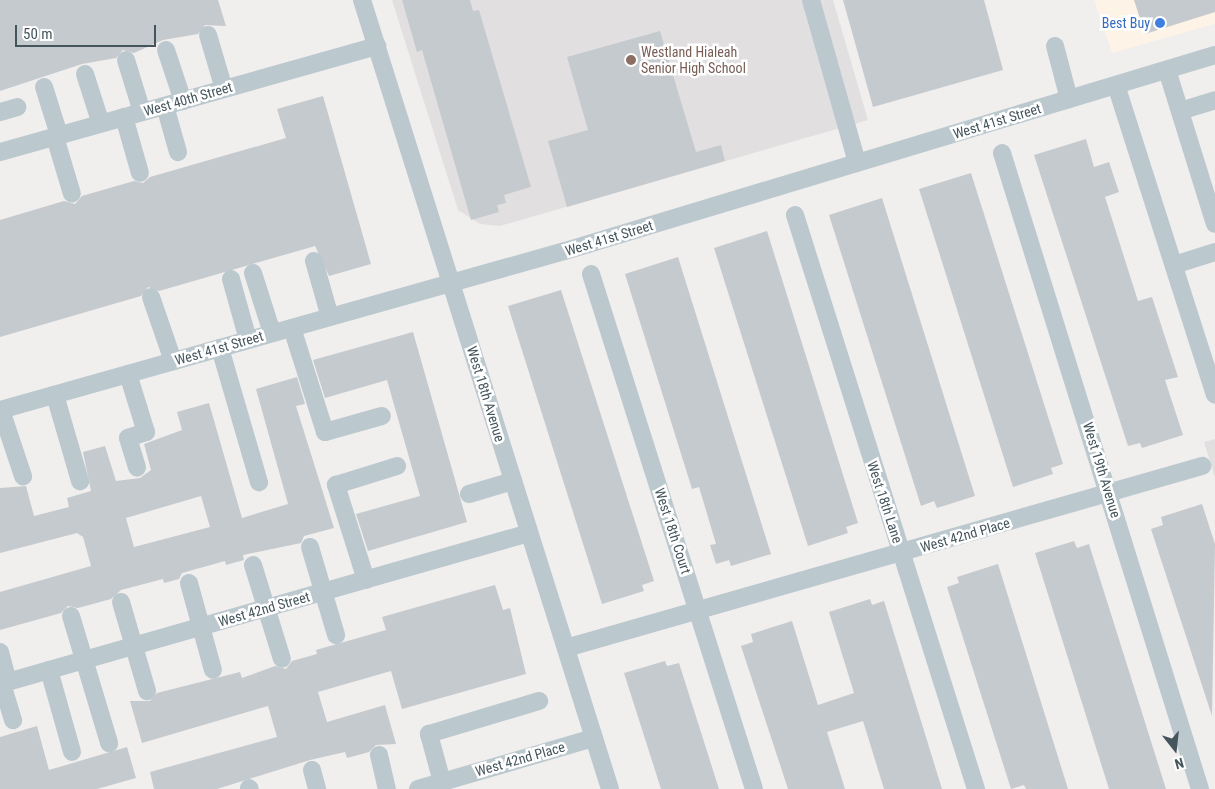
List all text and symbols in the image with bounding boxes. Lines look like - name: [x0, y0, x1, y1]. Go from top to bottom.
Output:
- scale bar: [18, 15, 159, 47]
- place label: Best Buy: [1102, 15, 1150, 31]
- marker: Best Buy: [1154, 17, 1166, 29]
- text: 50 m: [23, 25, 53, 43]
- place label: Westland Hialeah Senior High School: [641, 44, 746, 76]
- marker: Westland Hialeah Senior High School: [625, 54, 637, 66]
- street label: West 40th Street: [142, 78, 234, 120]
- street label: West 41st Street: [951, 100, 1043, 142]
- street label: West 41st Street: [563, 217, 655, 259]
- street label: West 41st Street: [173, 327, 265, 369]
- street label: West 18th Avenue: [463, 344, 509, 444]
- street label: West 19th Avenue: [1079, 420, 1125, 520]
- street label: West 18th Lane: [864, 459, 906, 545]
- street label: West 18th Court: [651, 486, 695, 576]
- street label: West 42nd Place: [918, 514, 1012, 556]
- street label: West 42nd Street: [216, 588, 312, 630]
- north arrow: [1150, 724, 1200, 774]
- street label: West 42nd Place: [473, 738, 567, 780]
- text: N: [1173, 755, 1185, 772]

